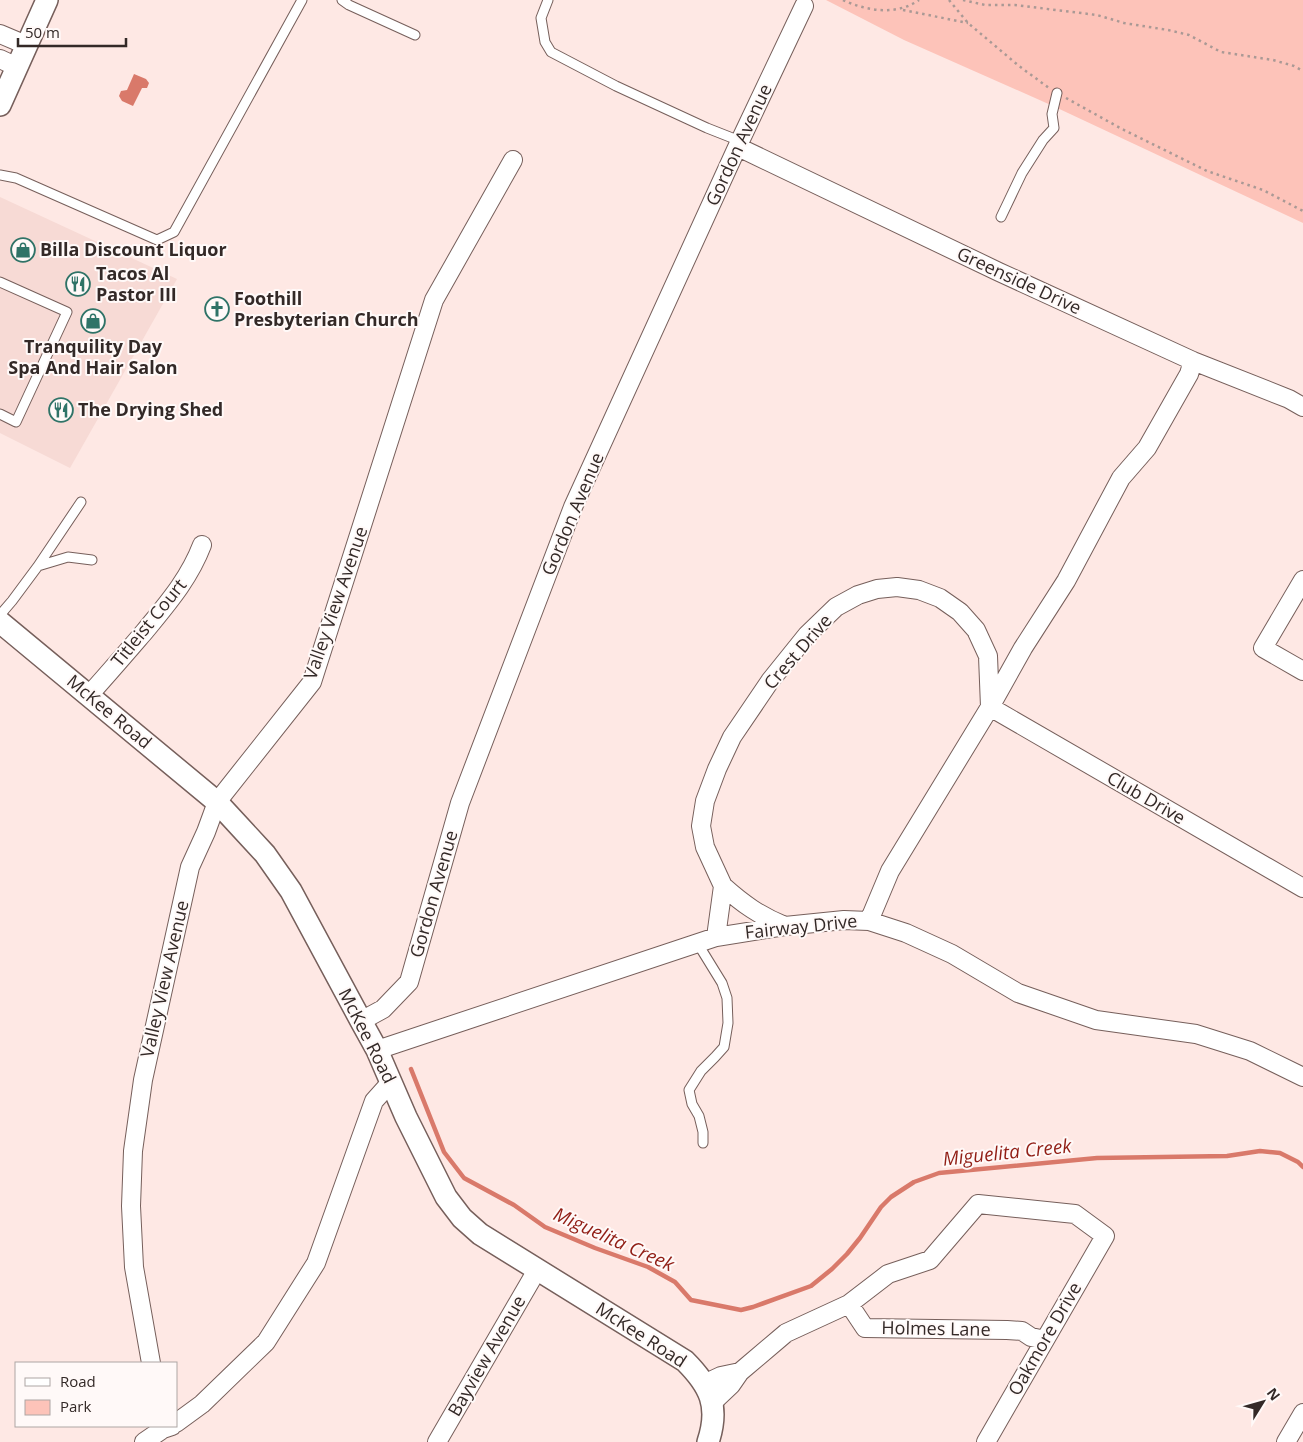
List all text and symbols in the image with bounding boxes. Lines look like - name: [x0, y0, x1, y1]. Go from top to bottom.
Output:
- scale bar: [18, 15, 125, 47]
- text: 50 m: [25, 22, 60, 42]
- street label: Gordon Avenue: [699, 80, 777, 209]
- shop icon: Billa Discount Liquor: [10, 237, 36, 263]
- place label: Billa Discount Liquor: [40, 237, 227, 261]
- street label: Greenside Drive: [953, 241, 1086, 319]
- place label: Tacos Al Pastor III: [96, 261, 177, 306]
- restaurant icon: Tacos Al Pastor III: [65, 271, 91, 297]
- place label: Foothill Presbyterian Church: [234, 286, 419, 331]
- church icon: Foothill Presbyterian Church: [204, 296, 230, 322]
- shop icon: Tranquility Day Spa And Hair Salon: [80, 308, 106, 334]
- place label: Tranquility Day Spa And Hair Salon: [8, 334, 178, 379]
- restaurant icon: The Drying Shed: [48, 397, 74, 423]
- place label: The Drying Shed: [78, 397, 223, 421]
- street label: Gordon Avenue: [535, 448, 609, 579]
- street label: Valley View Avenue: [298, 523, 372, 682]
- street label: Titleist Court: [105, 573, 191, 671]
- street label: Crest Drive: [758, 609, 837, 694]
- street label: McKee Road: [62, 669, 157, 754]
- street label: Club Drive: [1103, 765, 1190, 829]
- street label: Gordon Avenue: [403, 827, 463, 960]
- street label: Valley View Avenue: [134, 898, 194, 1060]
- street label: Fairway Drive: [743, 908, 858, 944]
- street label: McKee Road: [334, 984, 402, 1087]
- water label: Miguelita Creek: [941, 1132, 1073, 1172]
- water label: Miguelita Creek: [550, 1201, 679, 1277]
- street label: Oakmore Drive: [1002, 1277, 1086, 1400]
- street label: Bayview Avenue: [442, 1291, 530, 1420]
- street label: McKee Road: [592, 1296, 692, 1372]
- street label: Holmes Lane: [881, 1315, 991, 1341]
- legend: [15, 1362, 178, 1427]
- text: Road: [60, 1371, 96, 1391]
- north arrow: [1238, 1377, 1288, 1427]
- text: N: [1263, 1384, 1285, 1404]
- text: Park: [60, 1396, 91, 1416]

